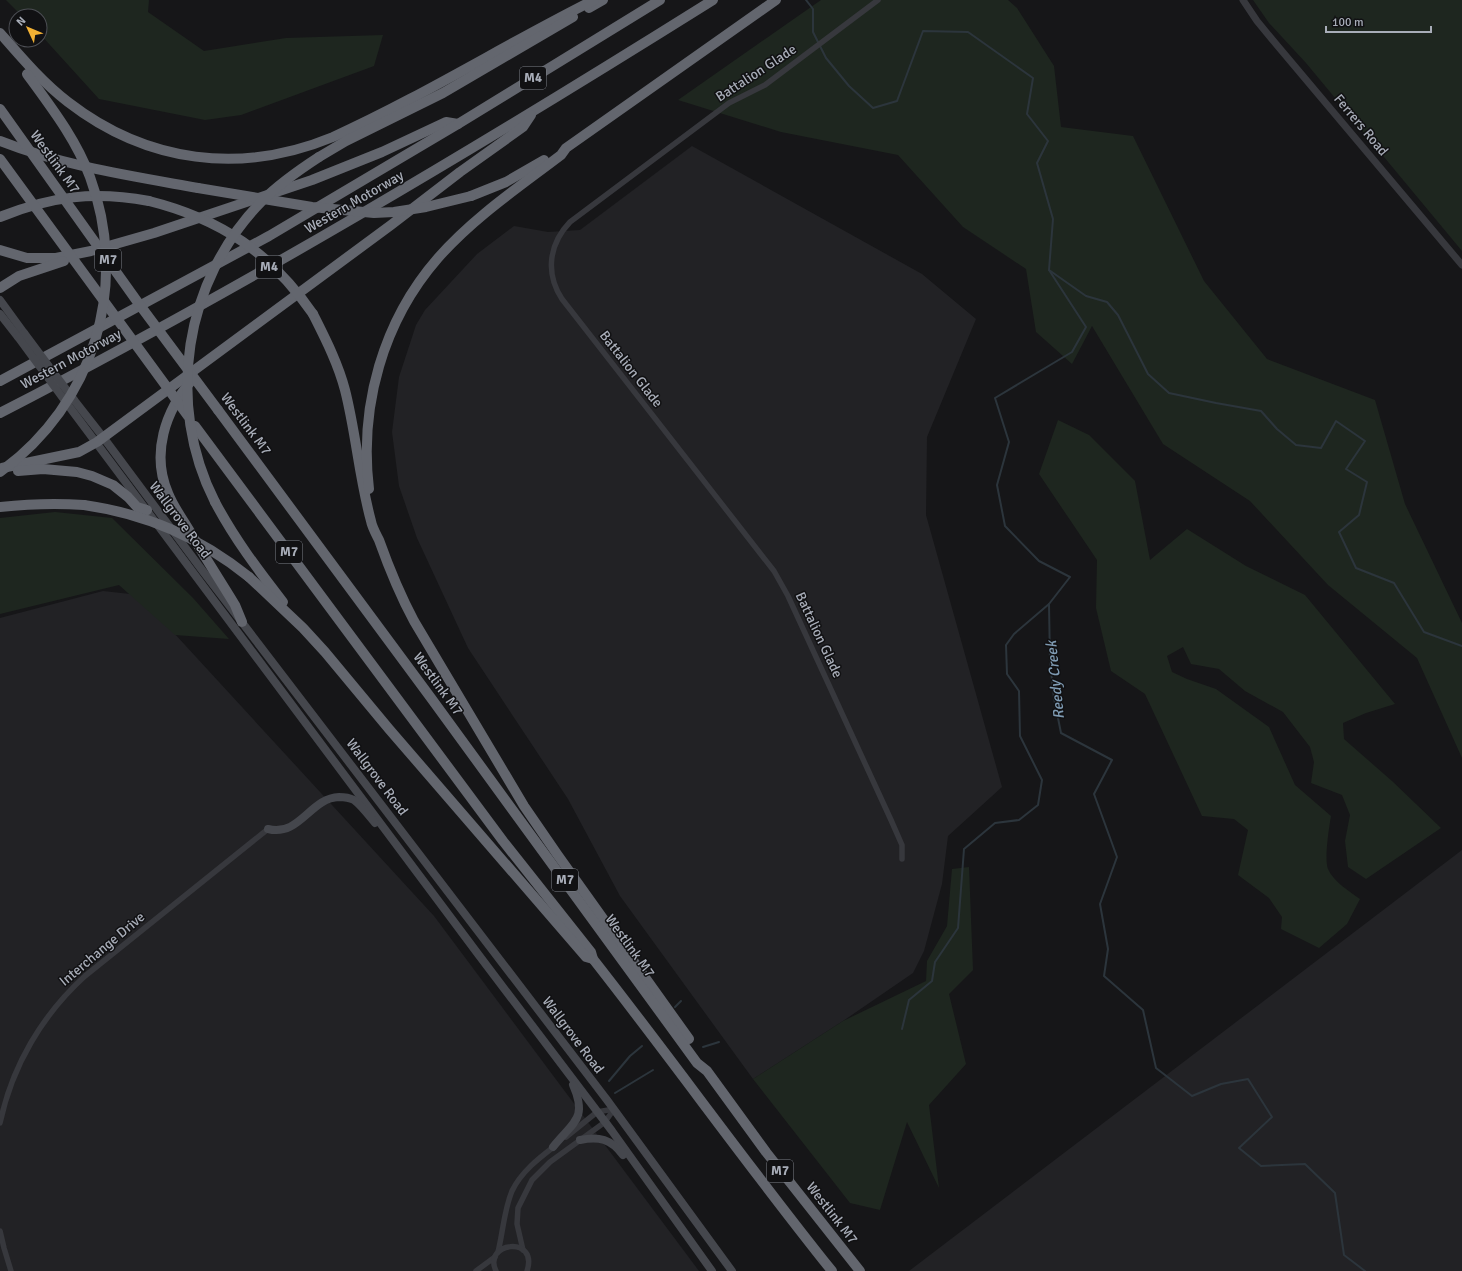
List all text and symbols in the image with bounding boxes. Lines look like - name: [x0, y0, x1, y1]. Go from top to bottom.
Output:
- north arrow: [8, 8, 48, 48]
- scale bar: [1326, 8, 1431, 34]
- text: N: [14, 14, 29, 29]
- text: 100 m: [1332, 15, 1364, 30]
- street label: Battalion Glade: [712, 41, 800, 105]
- road number: M4: [520, 67, 546, 89]
- street label: Ferrers Road: [1330, 91, 1392, 159]
- street label: Westlink M7: [26, 127, 84, 197]
- street label: Western Motorway: [301, 167, 407, 237]
- road number: M7: [95, 249, 121, 271]
- road number: M4: [256, 256, 282, 278]
- street label: Western Motorway: [18, 325, 125, 393]
- street label: Battalion Glade: [596, 327, 666, 411]
- street label: Westlink M7: [217, 389, 275, 459]
- street label: Wallgrove Road: [145, 478, 215, 562]
- road number: M7: [276, 541, 302, 563]
- street label: Battalion Glade: [792, 589, 846, 681]
- water label: Reedy Creek: [1042, 638, 1068, 720]
- street label: Westlink M7: [409, 649, 467, 719]
- street label: Wallgrove Road: [342, 735, 412, 819]
- road number: M7: [552, 869, 578, 891]
- street label: Interchange Drive: [56, 908, 148, 990]
- street label: Westlink M7: [601, 911, 659, 981]
- street label: Wallgrove Road: [538, 993, 608, 1077]
- road number: M7: [767, 1160, 793, 1182]
- street label: Westlink M7: [803, 1179, 861, 1247]

